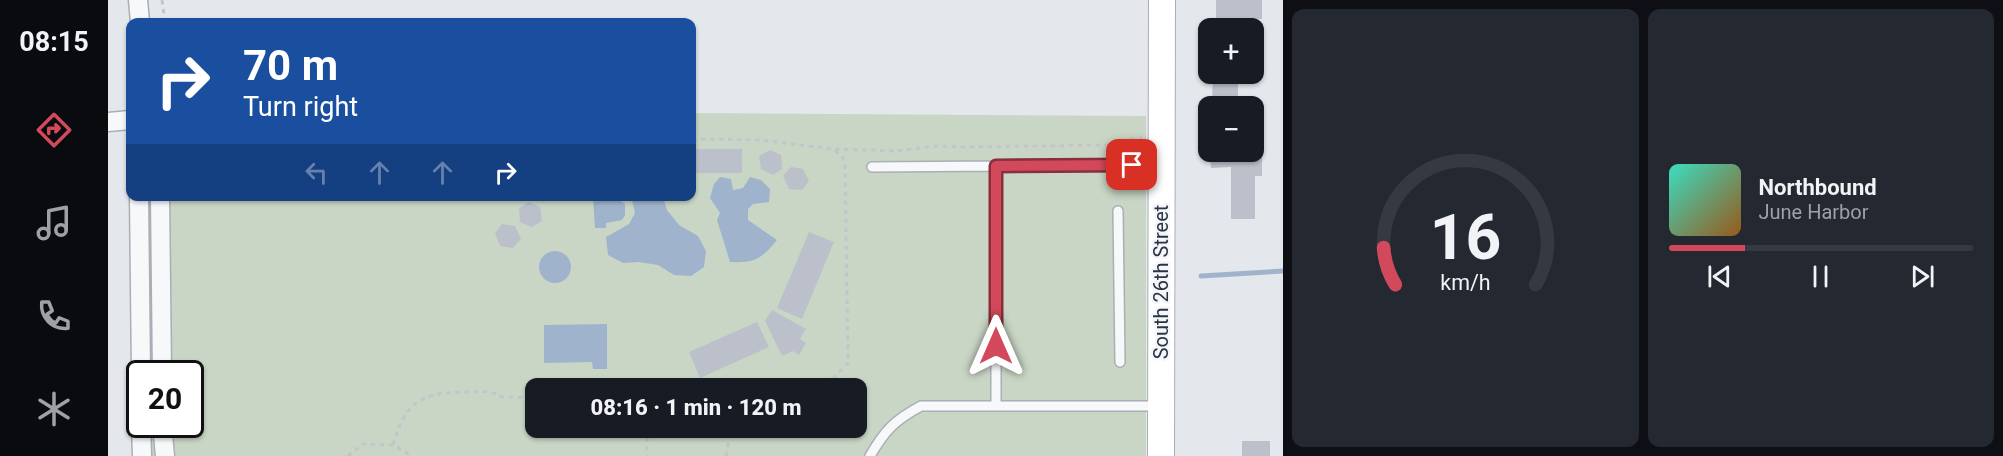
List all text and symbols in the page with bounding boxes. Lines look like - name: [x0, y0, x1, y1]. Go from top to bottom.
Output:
- map controls: [1198, 18, 1264, 162]
- button: +: [1198, 18, 1264, 84]
- text: 08:15: [19, 26, 89, 58]
- text: 70 m: [243, 41, 338, 90]
- icon: right: [144, 42, 222, 120]
- text: Turn right: [243, 91, 358, 123]
- button: −: [1198, 96, 1264, 162]
- icon: directions: [33, 109, 75, 151]
- pin: [1106, 139, 1157, 190]
- icon: arrive: [1115, 148, 1148, 181]
- icon: left: [300, 156, 333, 189]
- icon: ahead: [363, 156, 396, 189]
- icon: ahead: [426, 156, 459, 189]
- icon: right: [489, 156, 522, 189]
- text: Northbound: [1759, 175, 1877, 200]
- text: June Harbor: [1759, 200, 1869, 224]
- text: 16: [1429, 201, 1501, 274]
- icon: music: [33, 202, 75, 244]
- street label: South 26th Street: [1149, 205, 1173, 359]
- icon: previous: [1703, 260, 1736, 293]
- icon: pause: [1804, 260, 1837, 293]
- icon: next: [1906, 260, 1939, 293]
- text: km/h: [1440, 270, 1490, 295]
- icon: phone: [33, 295, 75, 337]
- position arrow: [964, 314, 1028, 378]
- speed limit sign: 20: [126, 360, 204, 438]
- icon: climate: [33, 388, 75, 430]
- text: 08:16 · 1 min · 120 m: [591, 395, 801, 420]

